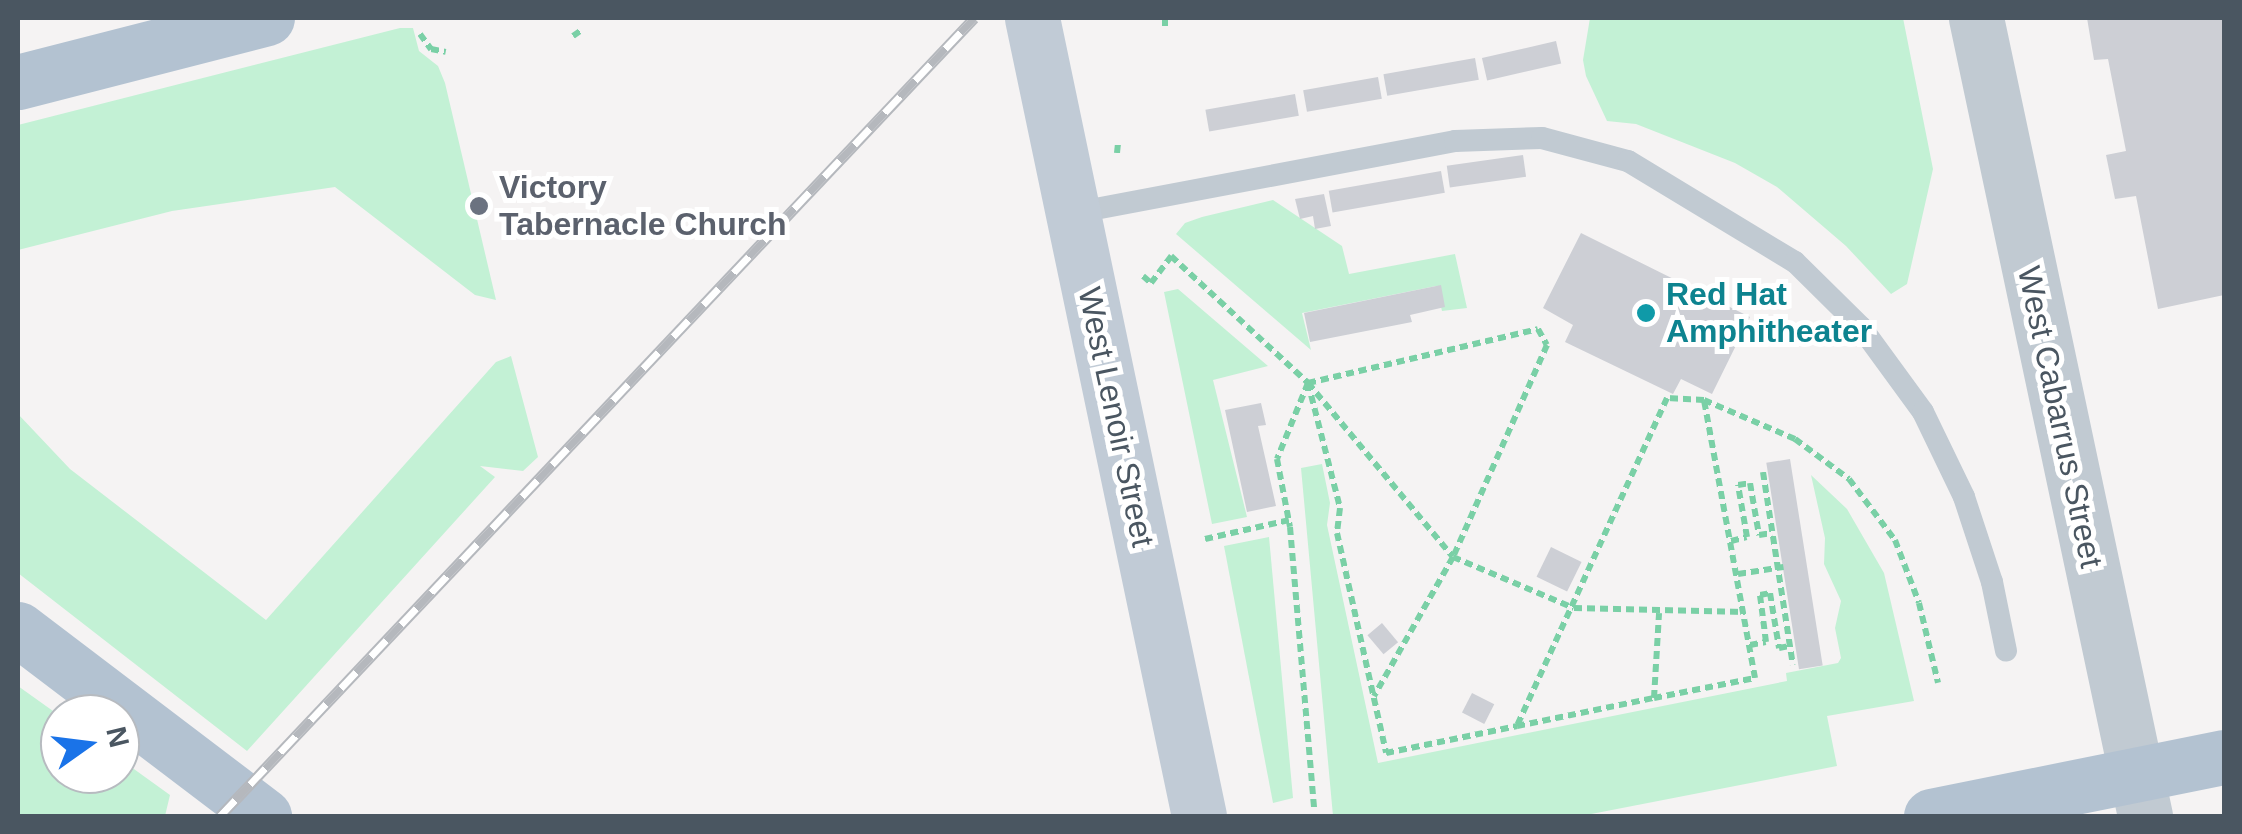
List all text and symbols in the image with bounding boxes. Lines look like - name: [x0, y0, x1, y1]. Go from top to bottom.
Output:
- place label: Victory Tabernacle Church: [499, 169, 786, 244]
- marker: Victory Tabernacle Church: [468, 195, 490, 217]
- street label: West Cabarrus Street: [2009, 263, 2111, 571]
- place label: Red Hat Amphitheater: [1666, 276, 1872, 351]
- street label: West Lenoir Street: [1070, 284, 1162, 550]
- marker: Red Hat Amphitheater: [1635, 302, 1657, 324]
- north arrow: [40, 694, 140, 794]
- text: N: [100, 724, 135, 751]

